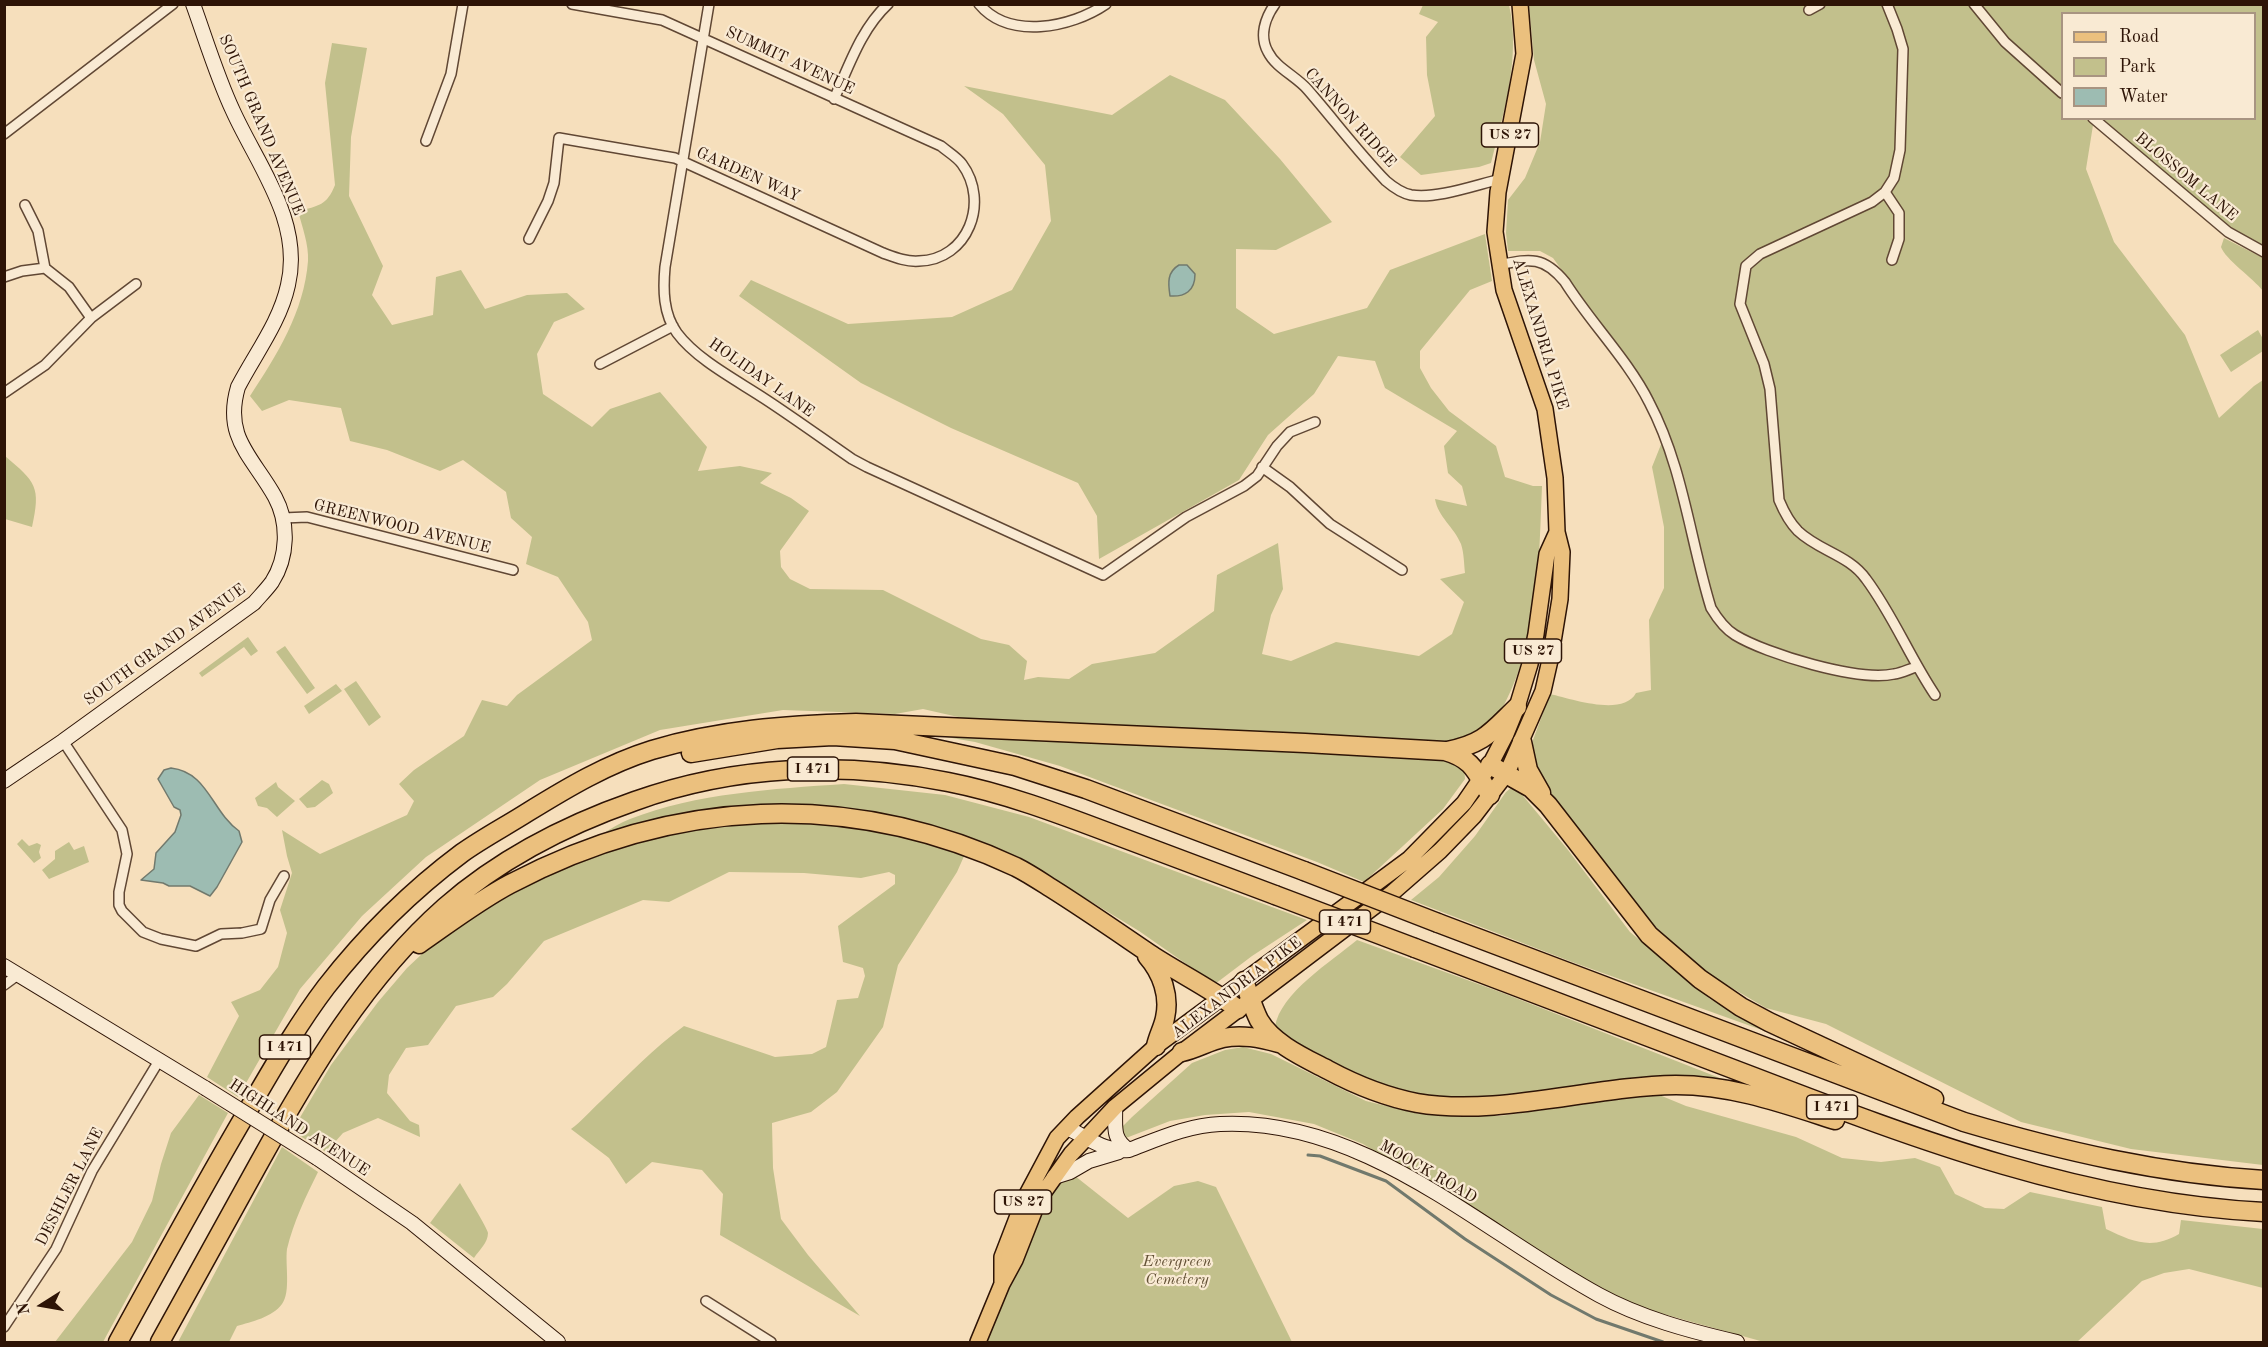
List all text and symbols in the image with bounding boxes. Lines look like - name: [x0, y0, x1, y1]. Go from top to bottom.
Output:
- legend: [2061, 12, 2256, 120]
- street label: SUMMIT AVENUE: [723, 23, 857, 99]
- text: Road: [2119, 28, 2159, 46]
- street label: SOUTH GRAND AVENUE: [214, 32, 308, 218]
- text: Park: [2119, 58, 2156, 76]
- street label: CANNON RIDGE: [1300, 64, 1400, 172]
- text: Water: [2119, 88, 2168, 106]
- road number: US 27: [1482, 123, 1538, 147]
- street label: BLOSSOM LANE: [2131, 128, 2241, 226]
- street label: GARDEN WAY: [693, 144, 803, 206]
- street label: ALEXANDRIA PIKE: [1508, 256, 1572, 412]
- street label: HOLIDAY LANE: [704, 334, 818, 422]
- street label: GREENWOOD AVENUE: [312, 496, 492, 558]
- street label: SOUTH GRAND AVENUE: [80, 580, 250, 710]
- road number: US 27: [1504, 639, 1562, 663]
- road number: I 471: [788, 757, 838, 781]
- road number: I 471: [1320, 910, 1370, 934]
- street label: ALEXANDRIA PIKE: [1168, 933, 1306, 1043]
- road number: I 471: [260, 1035, 310, 1059]
- street label: HIGHLAND AVENUE: [225, 1075, 373, 1181]
- road number: I 471: [1806, 1095, 1858, 1119]
- street label: DESHLER LANE: [32, 1125, 108, 1249]
- street label: MOOCK ROAD: [1376, 1136, 1480, 1208]
- road number: US 27: [994, 1190, 1052, 1214]
- park label: Evergreen Cemetery: [1142, 1252, 1212, 1290]
- north arrow: [12, 1275, 72, 1335]
- text: N: [15, 1301, 33, 1316]

